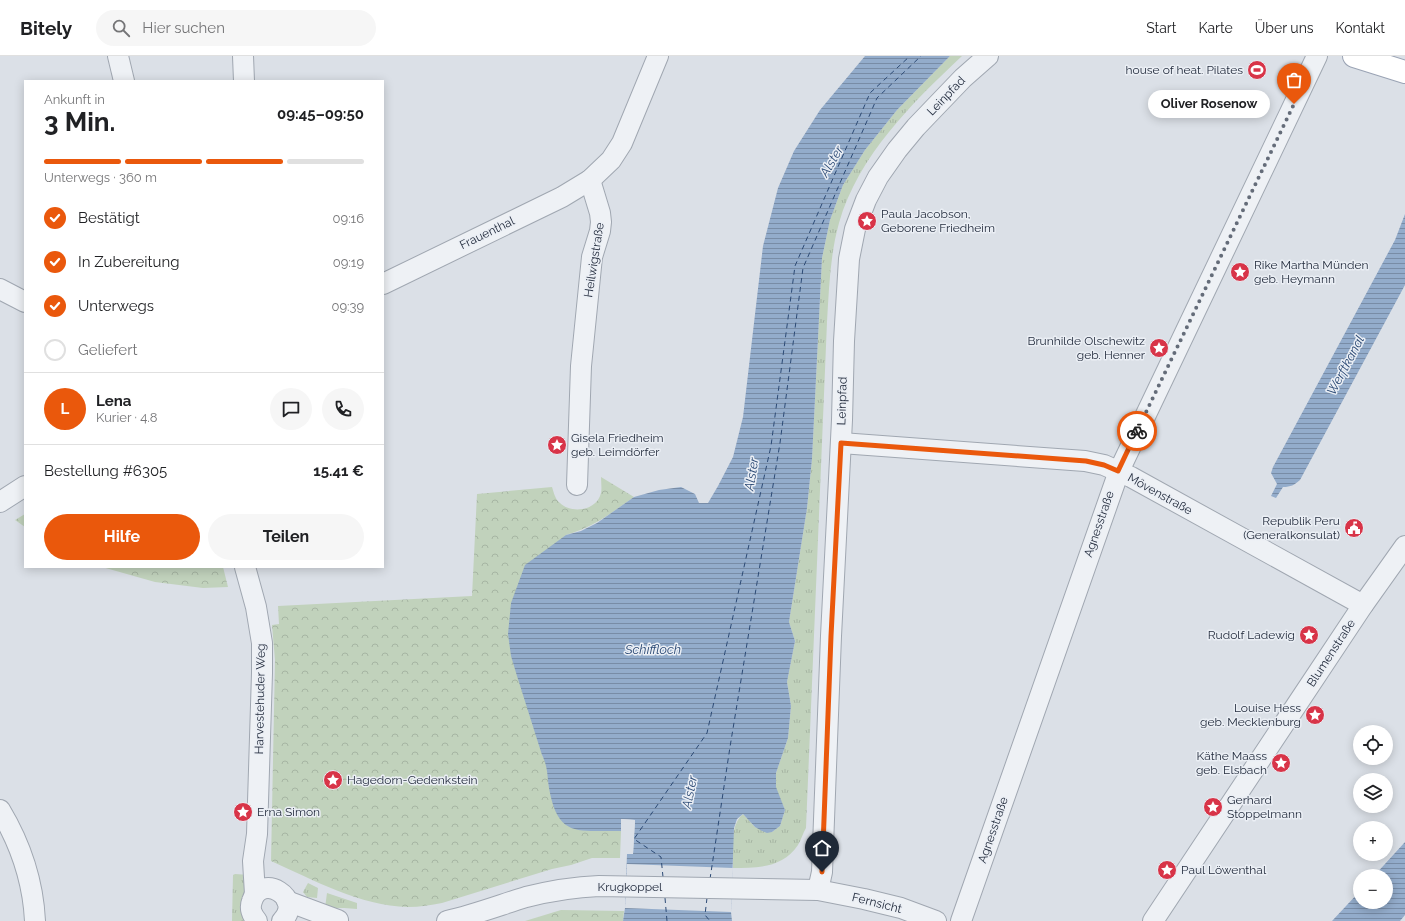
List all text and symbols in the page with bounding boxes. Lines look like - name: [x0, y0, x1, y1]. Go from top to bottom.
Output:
- search box: [96, 10, 376, 46]
- text: Bitely: [20, 17, 72, 39]
- icon: search: [110, 17, 132, 39]
- text: Hier suchen: [142, 19, 225, 37]
- text: Start: [1146, 20, 1176, 36]
- text: Karte: [1198, 20, 1233, 36]
- text: Über uns: [1255, 20, 1314, 36]
- text: Kontakt: [1336, 20, 1385, 36]
- sports icon: house of heat. Pilates: [1246, 59, 1268, 81]
- place label: house of heat. Pilates: [1126, 63, 1243, 77]
- pin: [1277, 63, 1311, 104]
- icon: bag: [1283, 69, 1305, 91]
- street label: Leinpfad: [924, 74, 968, 118]
- callout: Oliver Rosenow: [1148, 90, 1270, 118]
- text: Ankunft in: [44, 92, 105, 107]
- text: Oliver Rosenow: [1161, 96, 1257, 111]
- text: 09:45–09:50: [277, 105, 364, 123]
- text: 3 Min.: [44, 107, 115, 137]
- water label: Alster: [816, 143, 847, 180]
- text: Unterwegs · 360 m: [44, 170, 157, 185]
- icon: check: [44, 207, 66, 229]
- place label: Paula Jacobson, Geborene Friedheim: [881, 207, 995, 235]
- text: Bestätigt: [78, 209, 140, 227]
- place icon: Paula Jacobson, Geborene Friedheim: [856, 210, 878, 232]
- text: 09:16: [333, 211, 364, 226]
- street label: Frauenthal: [457, 213, 517, 252]
- street label: Heilwigstraße: [581, 222, 607, 298]
- icon: check: [44, 251, 66, 273]
- text: In Zubereitung: [78, 253, 180, 271]
- text: 09:19: [333, 255, 364, 270]
- place label: Rike Martha Münden geb. Heymann: [1254, 258, 1369, 286]
- place icon: Rike Martha Münden geb. Heymann: [1229, 261, 1251, 283]
- icon: check: [44, 295, 66, 317]
- text: Unterwegs: [78, 297, 154, 315]
- text: 09:39: [331, 299, 364, 314]
- water label: Werftkanal: [1324, 332, 1368, 397]
- place label: Brunhilde Olschewitz geb. Henner: [1027, 334, 1146, 362]
- place icon: Brunhilde Olschewitz geb. Henner: [1148, 337, 1170, 359]
- text: Geliefert: [78, 341, 137, 359]
- street label: Leinpfad: [834, 376, 850, 426]
- button: chat: [270, 388, 312, 430]
- button: phone: [322, 388, 364, 430]
- text: Lena: [96, 392, 131, 410]
- text: L: [61, 400, 69, 418]
- text: Kurier · 4.8: [96, 410, 158, 425]
- courier: [1117, 411, 1157, 451]
- icon: bike: [1126, 420, 1148, 442]
- place label: Gisela Friedheim geb. Leimdörfer: [571, 431, 664, 459]
- place icon: Gisela Friedheim geb. Leimdörfer: [546, 434, 568, 456]
- water label: Alster: [741, 456, 762, 493]
- text: Bestellung #6305: [44, 462, 167, 480]
- text: 15.41 €: [313, 462, 364, 480]
- street label: Mövenstraße: [1125, 470, 1195, 518]
- street label: Agnesstraße: [1081, 489, 1117, 559]
- button: Hilfe: [44, 514, 200, 560]
- button: Teilen: [208, 514, 364, 560]
- place label: Republik Peru (Generalkonsulat): [1243, 514, 1340, 542]
- public building icon: Republik Peru (Generalkonsulat): [1343, 517, 1365, 539]
- street label: Blumenstraße: [1304, 617, 1358, 689]
- place icon: Rudolf Ladewig: [1298, 624, 1320, 646]
- place label: Rudolf Ladewig: [1208, 628, 1295, 642]
- water label: Schiffloch: [624, 642, 681, 657]
- street label: Harvestehuder Weg: [252, 643, 268, 755]
- place label: Louise Hess geb. Mecklenburg: [1200, 701, 1301, 729]
- place icon: Louise Hess geb. Mecklenburg: [1304, 704, 1326, 726]
- map controls: [1353, 725, 1393, 909]
- button: locate: [1353, 725, 1393, 765]
- place label: Käthe Maass geb. Elsbach: [1196, 749, 1267, 777]
- place icon: Käthe Maass geb. Elsbach: [1270, 752, 1292, 774]
- place icon: Hagedorn-Gedenkstein: [322, 769, 344, 791]
- place label: Hagedorn-Gedenkstein: [347, 773, 478, 787]
- button: layers: [1353, 773, 1393, 813]
- water label: Alster: [679, 774, 700, 811]
- place label: Gerhard Stoppelmann: [1227, 793, 1302, 821]
- street label: Agnesstraße: [975, 795, 1011, 865]
- place icon: Gerhard Stoppelmann: [1202, 796, 1224, 818]
- place icon: Erna Simon: [232, 801, 254, 823]
- place label: Erna Simon: [257, 805, 320, 819]
- button: +: [1353, 821, 1393, 861]
- pin: [805, 831, 839, 872]
- icon: home: [811, 837, 833, 859]
- place icon: Paul Löwenthal: [1156, 859, 1178, 881]
- place label: Paul Löwenthal: [1181, 863, 1267, 877]
- button: −: [1353, 869, 1393, 909]
- street label: Krugkoppel: [598, 880, 663, 894]
- street label: Fernsicht: [851, 890, 903, 916]

